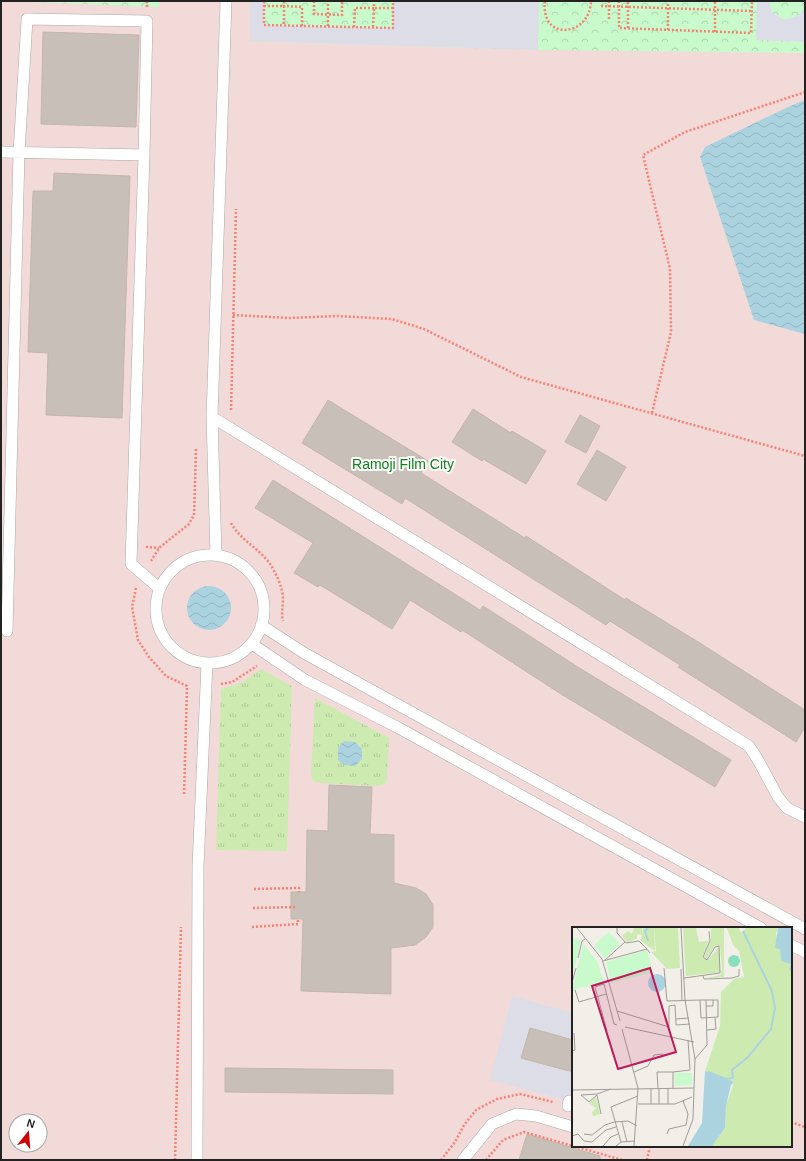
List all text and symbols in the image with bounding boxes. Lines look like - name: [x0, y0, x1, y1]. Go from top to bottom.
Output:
- park label: Ramoji Film City: [352, 456, 454, 472]
- inset map: [572, 927, 792, 1147]
- north arrow: [8, 1113, 48, 1153]
- text: N: [25, 1117, 37, 1130]

